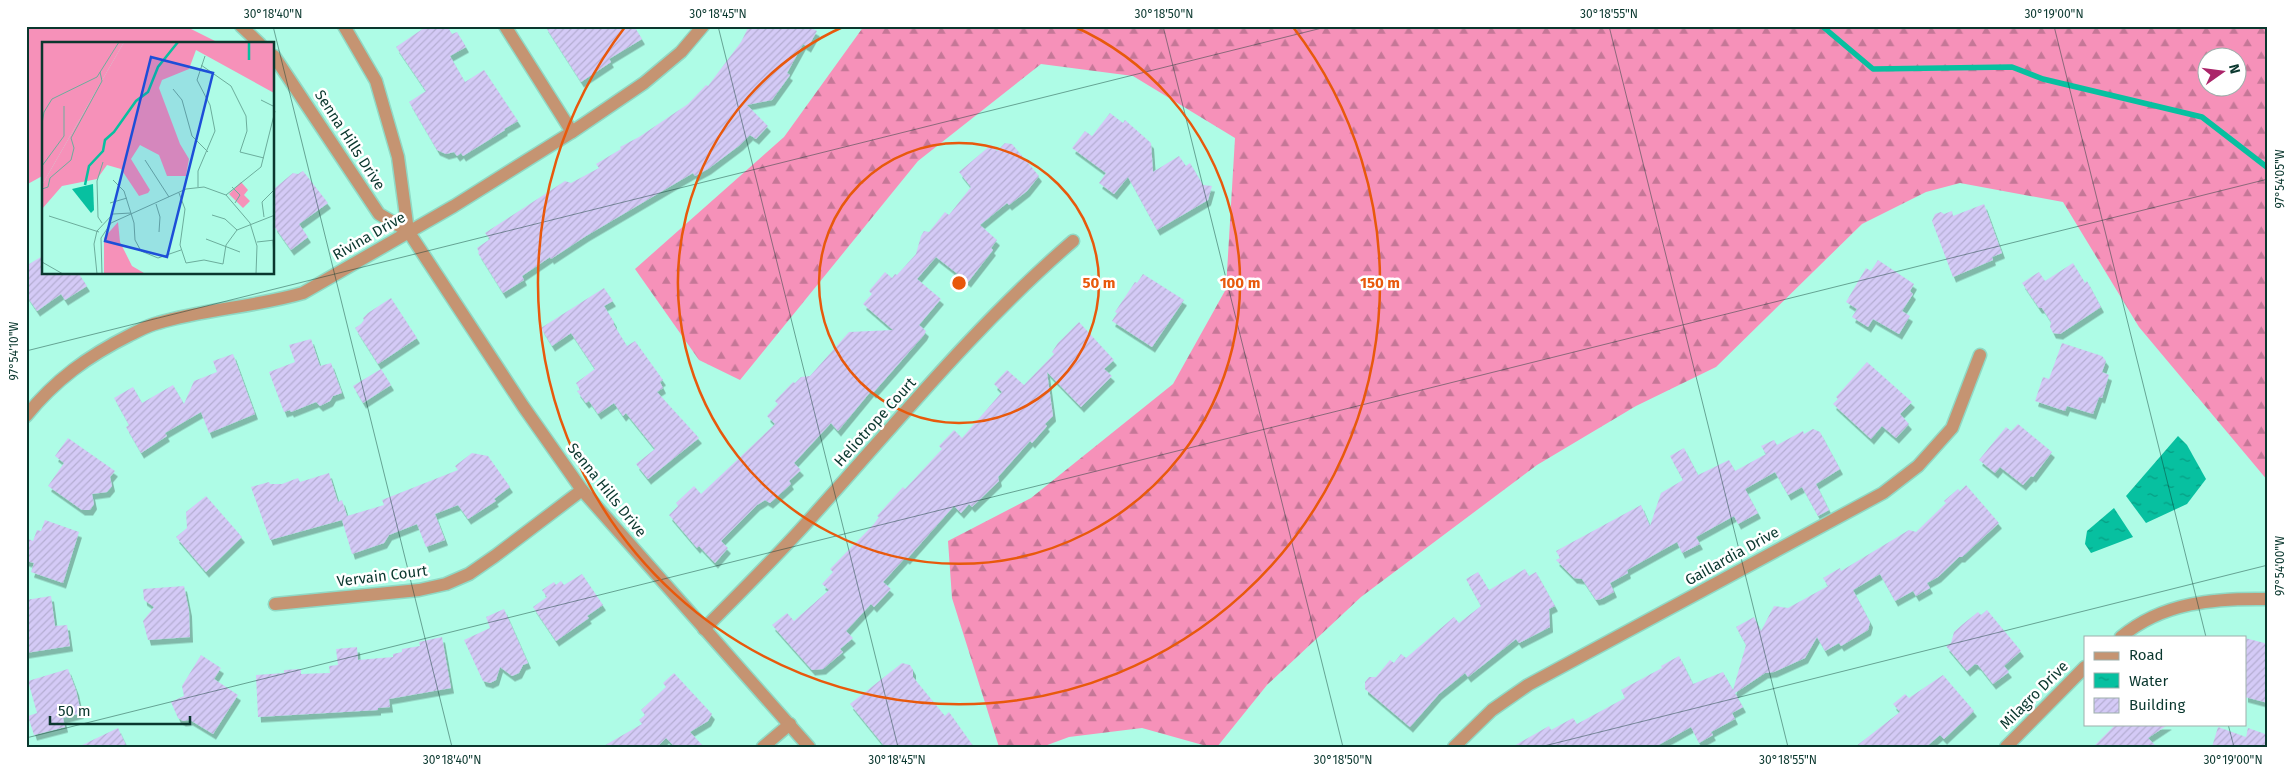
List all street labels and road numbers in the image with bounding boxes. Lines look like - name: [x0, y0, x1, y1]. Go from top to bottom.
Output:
- street label: Senna Hills Drive: [311, 87, 389, 193]
- street label: Rivina Drive: [329, 208, 409, 264]
- street label: Heliotrope Court: [830, 374, 920, 470]
- street label: Senna Hills Drive: [564, 439, 650, 541]
- street label: Gaillardia Drive: [1682, 523, 1782, 589]
- street label: Vervain Court: [336, 561, 429, 590]
- street label: Milagro Drive: [1996, 657, 2072, 733]

